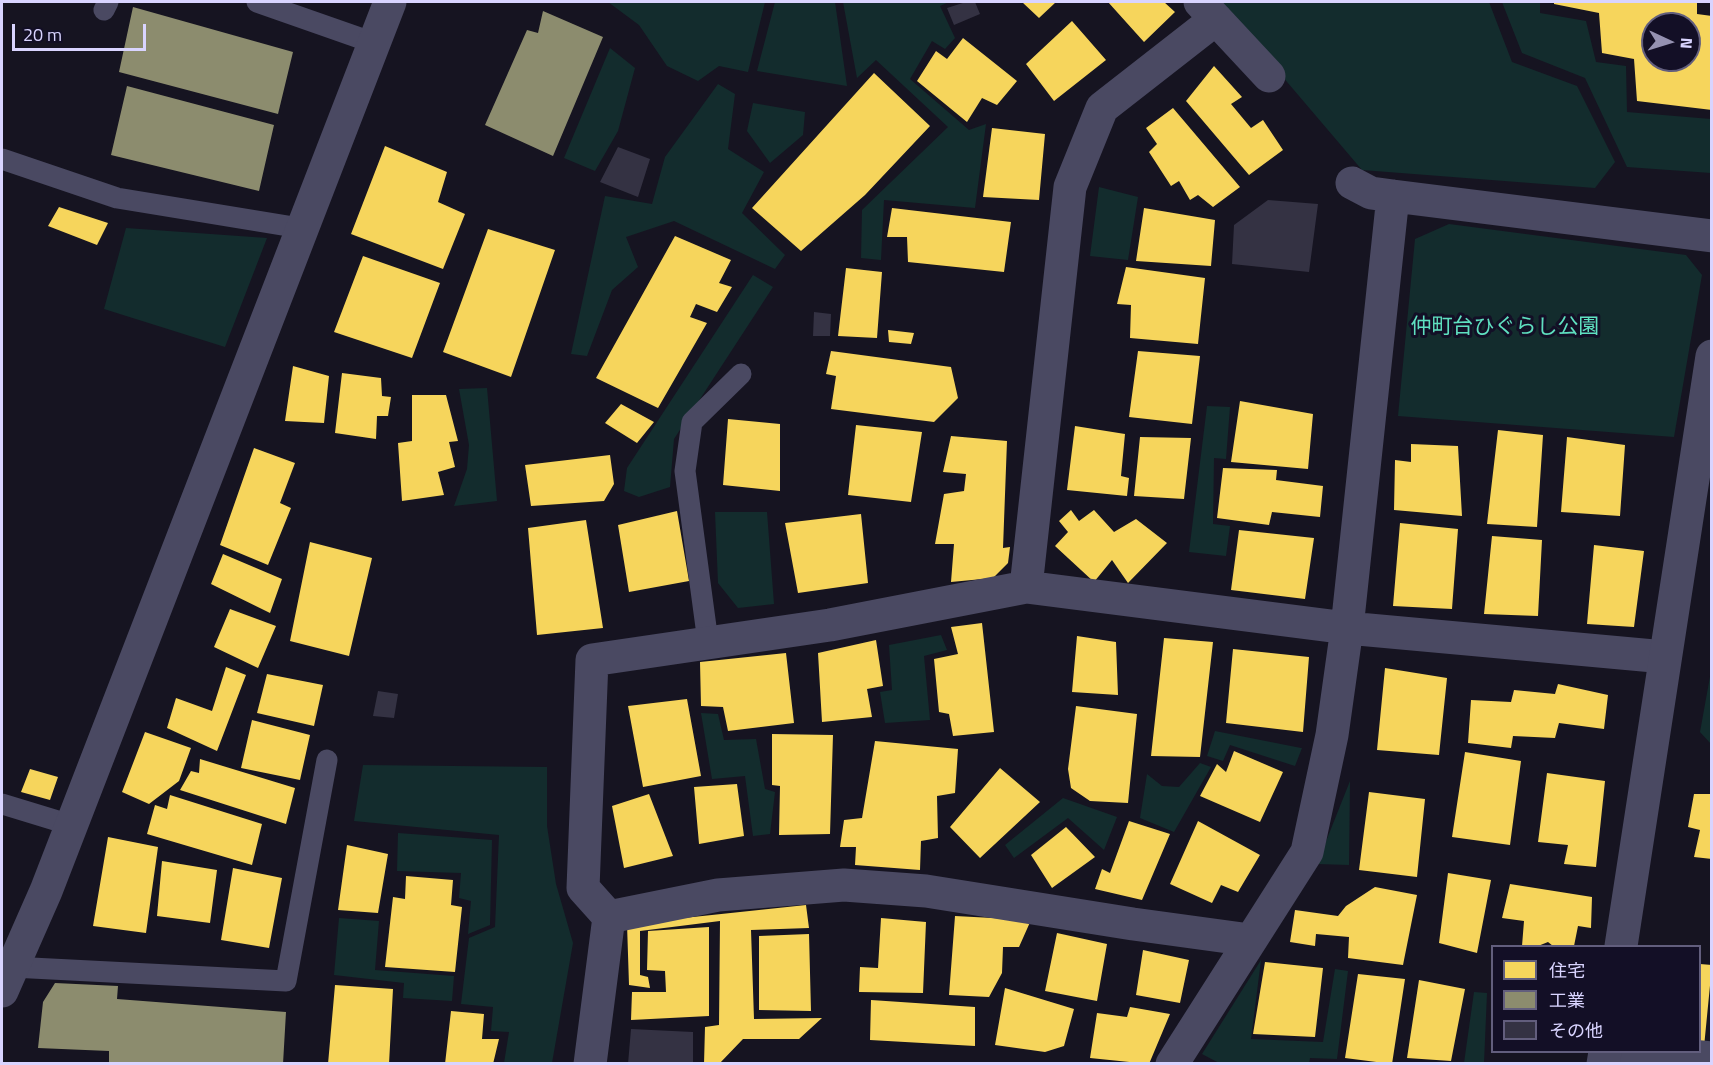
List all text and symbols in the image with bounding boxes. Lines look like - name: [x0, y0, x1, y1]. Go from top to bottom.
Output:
- scale bar: [15, 12, 148, 50]
- north arrow: [1641, 12, 1701, 72]
- text: 20 m: [23, 21, 62, 48]
- text: N: [1675, 37, 1699, 49]
- park label: 仲町台ひぐらし公園: [1411, 315, 1599, 341]
- legend: [1491, 945, 1701, 1053]
- text: 住宅: [1549, 957, 1585, 984]
- text: 工業: [1549, 987, 1585, 1014]
- text: その他: [1549, 1017, 1603, 1044]

